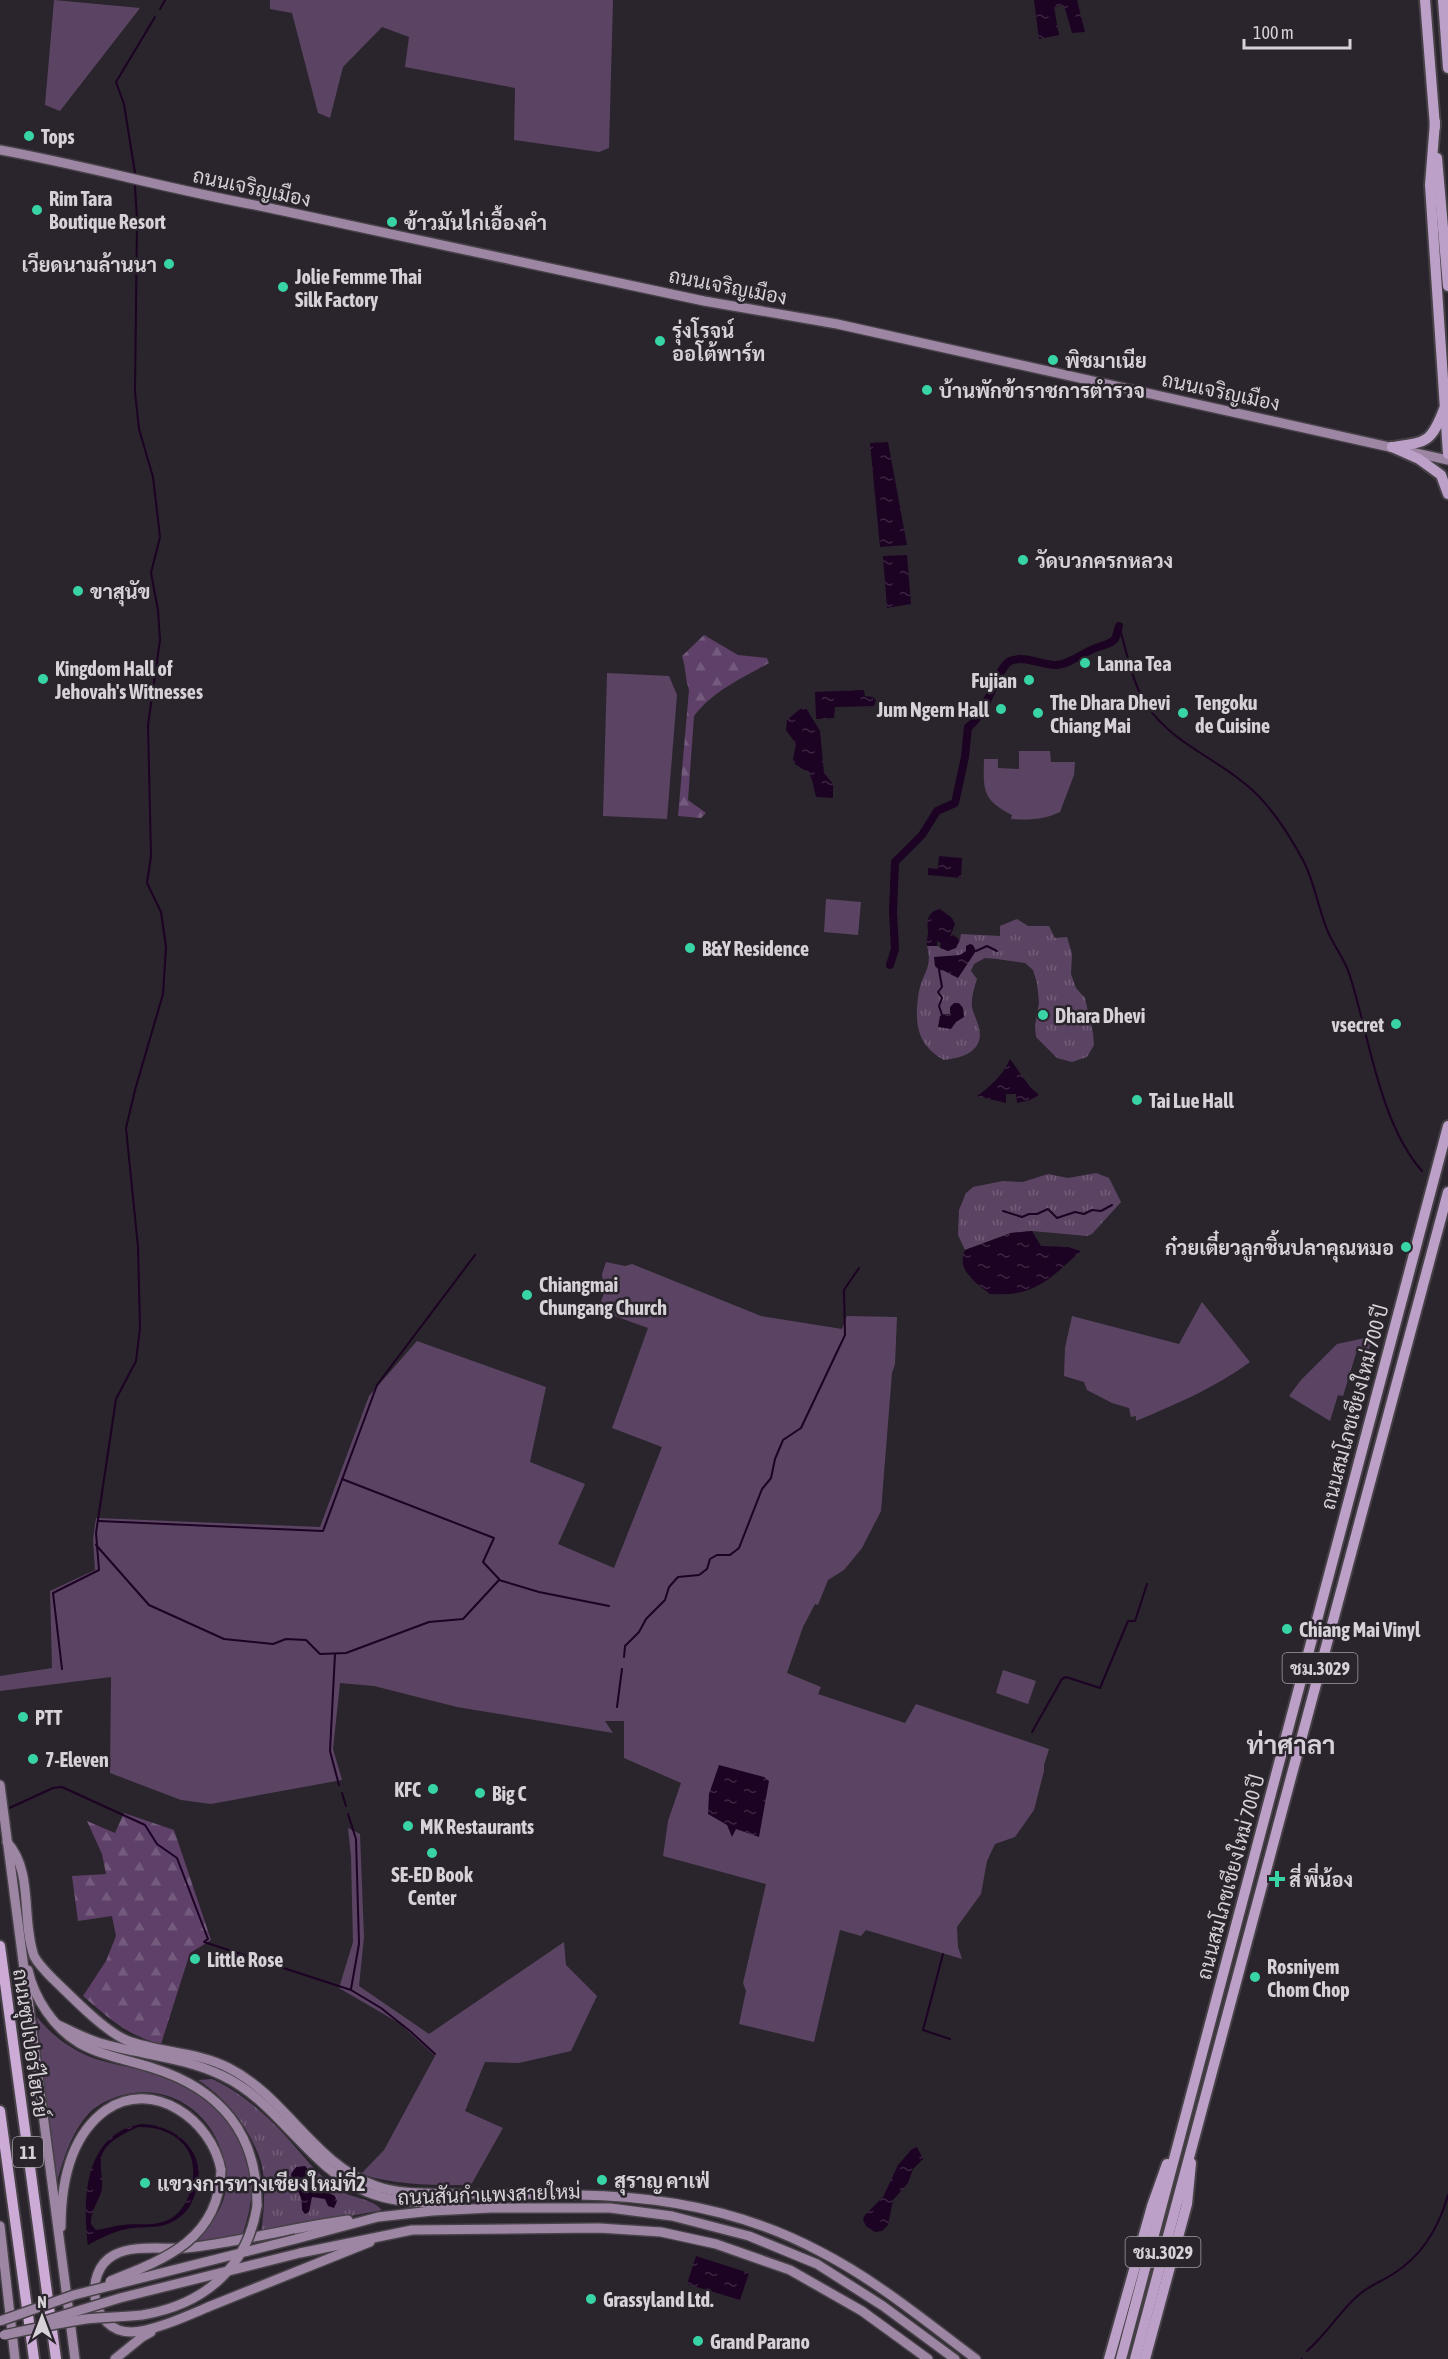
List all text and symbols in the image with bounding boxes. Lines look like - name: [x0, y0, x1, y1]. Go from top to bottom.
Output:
- scale bar: [1244, 12, 1350, 50]
- text: 100 m: [1253, 22, 1294, 43]
- place label: Tops: [41, 125, 75, 148]
- marker: Tops: [22, 129, 36, 143]
- street label: ถนนเจริญเมือง: [191, 161, 313, 212]
- place label: Rim Tara Boutique Resort: [49, 187, 166, 233]
- marker: Rim Tara Boutique Resort: [30, 203, 44, 217]
- place label: ข้าวมันไก่เอื้องคํา: [404, 205, 547, 234]
- marker: ข้าวมันไก่เอื้องคํา: [385, 215, 399, 229]
- place label: เวียดนามล้านนา: [22, 252, 157, 276]
- marker: เวียดนามล้านนา: [162, 257, 176, 271]
- street label: ถนนเจริญเมือง: [667, 261, 789, 310]
- place label: Jolie Femme Thai Silk Factory: [294, 265, 422, 311]
- marker: Jolie Femme Thai Silk Factory: [276, 280, 290, 294]
- place label: รุ่งโรจน์ ออโต้พาร์ท: [672, 317, 765, 365]
- marker: รุ่งโรจน์ ออโต้พาร์ท: [653, 334, 667, 348]
- place label: พิชมาเนีย: [1065, 348, 1147, 372]
- marker: พิชมาเนีย: [1046, 353, 1060, 367]
- street label: ถนนเจริญเมือง: [1160, 365, 1282, 416]
- place label: บ้านพักข้าราชการตำรวจ: [939, 378, 1145, 402]
- marker: บ้านพักข้าราชการตำรวจ: [920, 383, 934, 397]
- place label: วัดบวกครกหลวง: [1035, 548, 1173, 572]
- marker: วัดบวกครกหลวง: [1016, 553, 1030, 567]
- place label: ขาสุนัข: [90, 579, 150, 607]
- marker: ขาสุนัข: [71, 584, 85, 598]
- place label: Lanna Tea: [1097, 652, 1171, 675]
- marker: Lanna Tea: [1078, 656, 1092, 670]
- place label: Kingdom Hall of Jehovah's Witnesses: [54, 657, 203, 703]
- place label: Fujian: [971, 669, 1017, 692]
- marker: Kingdom Hall of Jehovah's Witnesses: [36, 672, 50, 686]
- marker: Fujian: [1022, 673, 1036, 687]
- place label: The Dhara Dhevi Chiang Mai: [1050, 691, 1170, 737]
- place label: Tengoku de Cuisine: [1195, 691, 1270, 737]
- place label: Jum Ngern Hall: [876, 698, 990, 721]
- marker: Jum Ngern Hall: [994, 702, 1008, 716]
- marker: The Dhara Dhevi Chiang Mai: [1031, 706, 1045, 720]
- marker: Tengoku de Cuisine: [1176, 706, 1190, 720]
- place label: B&Y Residence: [702, 937, 809, 960]
- marker: B&Y Residence: [683, 941, 697, 955]
- place label: Dhara Dhevi: [1055, 1004, 1145, 1027]
- marker: Dhara Dhevi: [1036, 1008, 1050, 1022]
- place label: vsecret: [1332, 1013, 1384, 1036]
- marker: vsecret: [1389, 1017, 1403, 1031]
- place label: Tai Lue Hall: [1149, 1089, 1234, 1112]
- marker: Tai Lue Hall: [1130, 1093, 1144, 1107]
- place label: ก๋วยเตี๋ยวลูกชิ้นปลาคุณหมอ: [1165, 1230, 1394, 1263]
- marker: ก๋วยเตี๋ยวลูกชิ้นปลาคุณหมอ: [1399, 1240, 1413, 1254]
- place label: Chiangmai Chungang Church: [539, 1273, 667, 1319]
- marker: Chiangmai Chungang Church: [520, 1288, 534, 1302]
- street label: ถนนสมโภชเชียงใหม่ 700 ปี: [1315, 1302, 1392, 1512]
- place label: Chiang Mai Vinyl: [1299, 1618, 1421, 1641]
- marker: Chiang Mai Vinyl: [1280, 1622, 1294, 1636]
- road number: ชม.3029: [1282, 1653, 1358, 1683]
- place label: PTT: [35, 1706, 63, 1729]
- marker: PTT: [16, 1710, 30, 1724]
- district label: ท่าศาลา: [1246, 1730, 1336, 1760]
- place label: 7-Eleven: [45, 1748, 109, 1771]
- marker: 7-Eleven: [26, 1752, 40, 1766]
- street label: ถนนสมโภชเชียงใหม่ 700 ปี: [1191, 1772, 1268, 1982]
- place label: KFC: [394, 1778, 421, 1801]
- marker: KFC: [426, 1782, 440, 1796]
- place label: Big C: [492, 1782, 526, 1805]
- marker: Big C: [473, 1786, 487, 1800]
- place label: MK Restaurants: [420, 1815, 534, 1838]
- marker: MK Restaurants: [401, 1819, 415, 1833]
- marker: SE-ED Book Center: [425, 1846, 439, 1860]
- place label: SE-ED Book Center: [391, 1863, 473, 1909]
- place label: สี่ พี่น้อง: [1289, 1863, 1353, 1891]
- marker: สี่ พี่น้อง: [1270, 1872, 1284, 1886]
- place label: Little Rose: [207, 1948, 283, 1971]
- marker: Little Rose: [188, 1952, 202, 1966]
- place label: Rosniyem Chom Chop: [1267, 1955, 1350, 2001]
- street label: ถนนซุปเปอร์ไฮเวย์: [6, 1967, 55, 2119]
- marker: Rosniyem Chom Chop: [1248, 1970, 1262, 1984]
- road number: 11: [13, 2137, 43, 2167]
- place label: แขวงการทางเชียงใหม่ที่2: [157, 2167, 366, 2195]
- place label: สุราญ คาเฟ่: [614, 2169, 710, 2196]
- marker: สุราญ คาเฟ่: [595, 2173, 609, 2187]
- marker: แขวงการทางเชียงใหม่ที่2: [138, 2176, 152, 2190]
- street label: ถนนสันกำแพงสายใหม่: [397, 2178, 581, 2209]
- road number: ชม.3029: [1126, 2237, 1200, 2267]
- north arrow: [12, 2287, 72, 2347]
- place label: Grassyland Ltd.: [603, 2288, 714, 2311]
- marker: Grassyland Ltd.: [584, 2292, 598, 2306]
- text: N: [37, 2293, 47, 2311]
- place label: Grand Parano: [710, 2330, 810, 2353]
- marker: Grand Parano: [691, 2334, 705, 2348]

